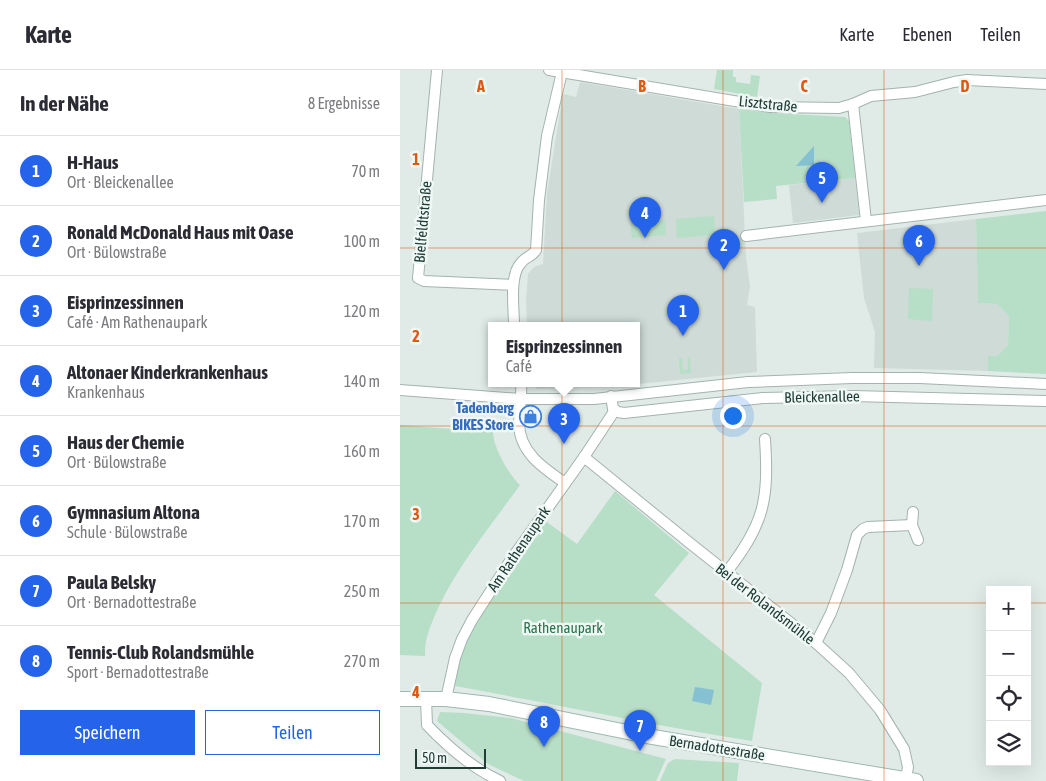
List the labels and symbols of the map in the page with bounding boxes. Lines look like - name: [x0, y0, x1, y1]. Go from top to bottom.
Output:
- text: A: [476, 77, 485, 95]
- text: B: [638, 77, 646, 95]
- text: C: [800, 77, 808, 95]
- text: D: [961, 77, 970, 95]
- street label: Lisztstraße: [738, 92, 798, 115]
- text: 1: [412, 150, 420, 168]
- pin: 5: [806, 162, 838, 203]
- street label: Bielfeldtstraße: [410, 180, 435, 264]
- pin: 4: [629, 197, 661, 238]
- pin: 6: [903, 225, 935, 266]
- pin: 2: [708, 229, 740, 270]
- pin: 1: [667, 295, 699, 336]
- text: 2: [412, 327, 420, 345]
- street label: Bleickenallee: [784, 387, 860, 406]
- place label: Tadenberg BIKES Store: [452, 399, 515, 433]
- pin: 3: [548, 403, 580, 444]
- your location: [720, 403, 746, 429]
- shop icon: Tadenberg BIKES Store: [518, 405, 542, 429]
- street label: Am Rathenaupark: [484, 502, 554, 595]
- text: 3: [412, 505, 420, 523]
- street label: Bei der Rolandsmühle: [712, 560, 818, 648]
- park label: Rathenaupark: [523, 619, 603, 636]
- text: 4: [411, 683, 420, 701]
- pin: 8: [528, 706, 560, 747]
- pin: 7: [624, 710, 656, 751]
- street label: Bernadottestraße: [668, 732, 766, 763]
- scale bar: [415, 746, 486, 769]

